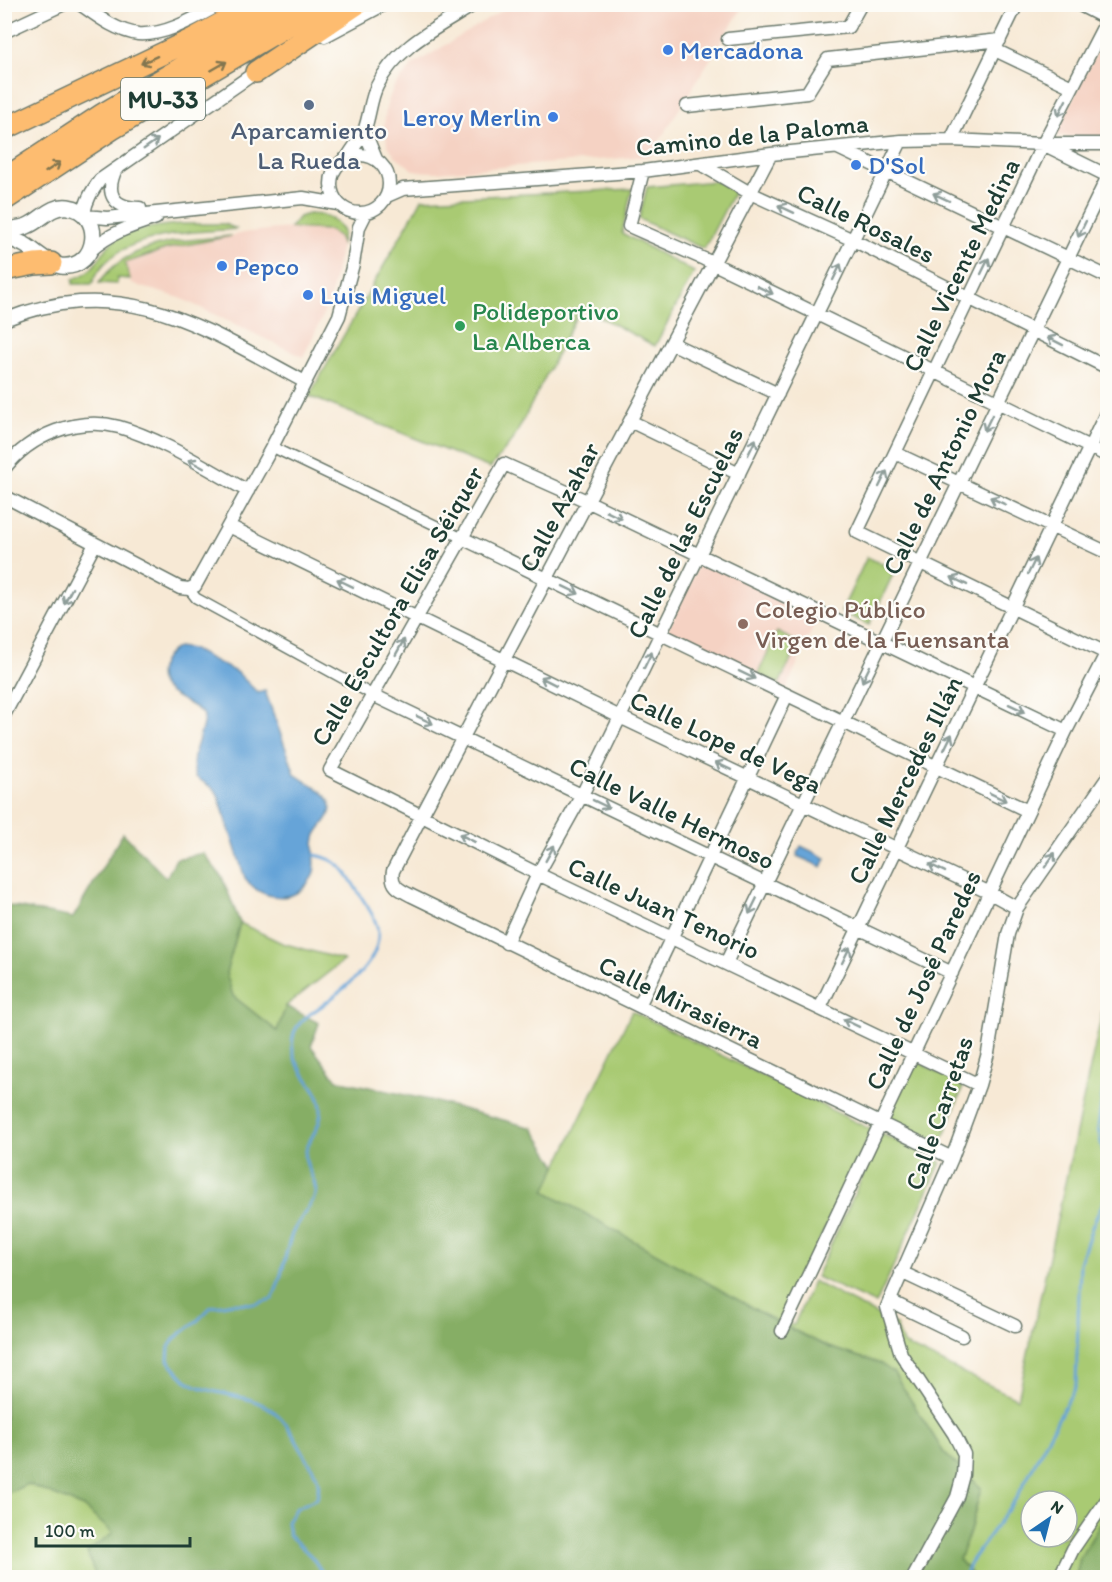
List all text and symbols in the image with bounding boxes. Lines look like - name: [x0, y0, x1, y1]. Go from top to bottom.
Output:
- place label: Mercadona: [680, 34, 804, 66]
- marker: Mercadona: [661, 43, 675, 57]
- one-way arrow: [140, 55, 158, 67]
- one-way arrow: [210, 60, 228, 71]
- road number: MU-33: [121, 78, 205, 120]
- marker: Aparcamiento La Rueda: [302, 98, 316, 112]
- one-way arrow: [1056, 98, 1067, 116]
- place label: Leroy Merlin: [402, 101, 541, 133]
- street label: Camino de la Paloma: [634, 107, 870, 163]
- marker: Leroy Merlin: [546, 110, 560, 124]
- place label: Aparcamiento La Rueda: [231, 114, 387, 176]
- one-way arrow: [142, 138, 159, 151]
- place label: D'Sol: [868, 149, 925, 181]
- street label: Calle Vicente Medina: [895, 153, 1027, 377]
- marker: D'Sol: [849, 158, 863, 172]
- one-way arrow: [44, 161, 61, 173]
- street label: Calle Rosales: [792, 176, 940, 270]
- one-way arrow: [932, 191, 950, 203]
- one-way arrow: [777, 203, 796, 214]
- one-way arrow: [1076, 219, 1087, 237]
- place label: Pepco: [234, 250, 299, 282]
- one-way arrow: [980, 257, 992, 275]
- marker: Pepco: [215, 259, 229, 273]
- one-way arrow: [832, 263, 844, 281]
- place label: Luis Miguel: [320, 279, 446, 311]
- one-way arrow: [756, 284, 774, 296]
- marker: Luis Miguel: [301, 288, 315, 302]
- place label: Polideportivo La Alberca: [472, 295, 619, 357]
- marker: Polideportivo La Alberca: [453, 319, 467, 333]
- one-way arrow: [1047, 335, 1065, 347]
- street label: Calle de Antonio Mora: [875, 344, 1013, 580]
- one-way arrow: [981, 414, 993, 432]
- street label: Calle de las Escuelas: [620, 422, 750, 644]
- street label: Calle Azahar: [511, 436, 607, 578]
- one-way arrow: [746, 439, 758, 457]
- one-way arrow: [188, 458, 206, 469]
- street label: Calle Escultora Elisa Séiquer: [304, 460, 491, 752]
- one-way arrow: [877, 471, 889, 489]
- one-way arrow: [989, 494, 1007, 506]
- one-way arrow: [605, 509, 623, 521]
- one-way arrow: [1027, 557, 1039, 575]
- one-way arrow: [951, 575, 969, 587]
- one-way arrow: [336, 576, 354, 588]
- one-way arrow: [562, 585, 580, 597]
- one-way arrow: [62, 587, 74, 604]
- place label: Colegio Público Virgen de la Fuensanta: [755, 593, 1009, 655]
- marker: Colegio Público Virgen de la Fuensanta: [736, 617, 750, 631]
- one-way arrow: [395, 638, 406, 656]
- one-way arrow: [642, 651, 654, 669]
- one-way arrow: [859, 665, 871, 683]
- one-way arrow: [737, 670, 755, 682]
- street label: Calle Mercedes Illán: [841, 670, 969, 890]
- one-way arrow: [539, 675, 557, 686]
- street label: Calle Lope de Vega: [625, 683, 828, 801]
- one-way arrow: [1008, 702, 1026, 714]
- one-way arrow: [416, 714, 434, 726]
- one-way arrow: [943, 733, 955, 751]
- street label: Calle Valle Hermoso: [564, 749, 780, 877]
- one-way arrow: [715, 760, 733, 772]
- one-way arrow: [989, 791, 1007, 803]
- one-way arrow: [592, 799, 610, 811]
- one-way arrow: [459, 832, 477, 843]
- one-way arrow: [545, 844, 556, 862]
- street label: Calle Juan Tenorio: [563, 849, 765, 967]
- one-way arrow: [1044, 852, 1056, 868]
- one-way arrow: [929, 861, 947, 873]
- street label: Calle de José Paredes: [858, 865, 988, 1095]
- one-way arrow: [747, 897, 759, 915]
- one-way arrow: [840, 947, 852, 965]
- street label: Calle Mirasierra: [594, 948, 769, 1056]
- one-way arrow: [843, 1017, 860, 1029]
- street label: Calle Carretas: [898, 1032, 980, 1194]
- north arrow: [1019, 1489, 1079, 1549]
- text: N: [1047, 1496, 1067, 1518]
- scale bar: [36, 1510, 190, 1548]
- text: 100 m: [45, 1520, 95, 1542]

